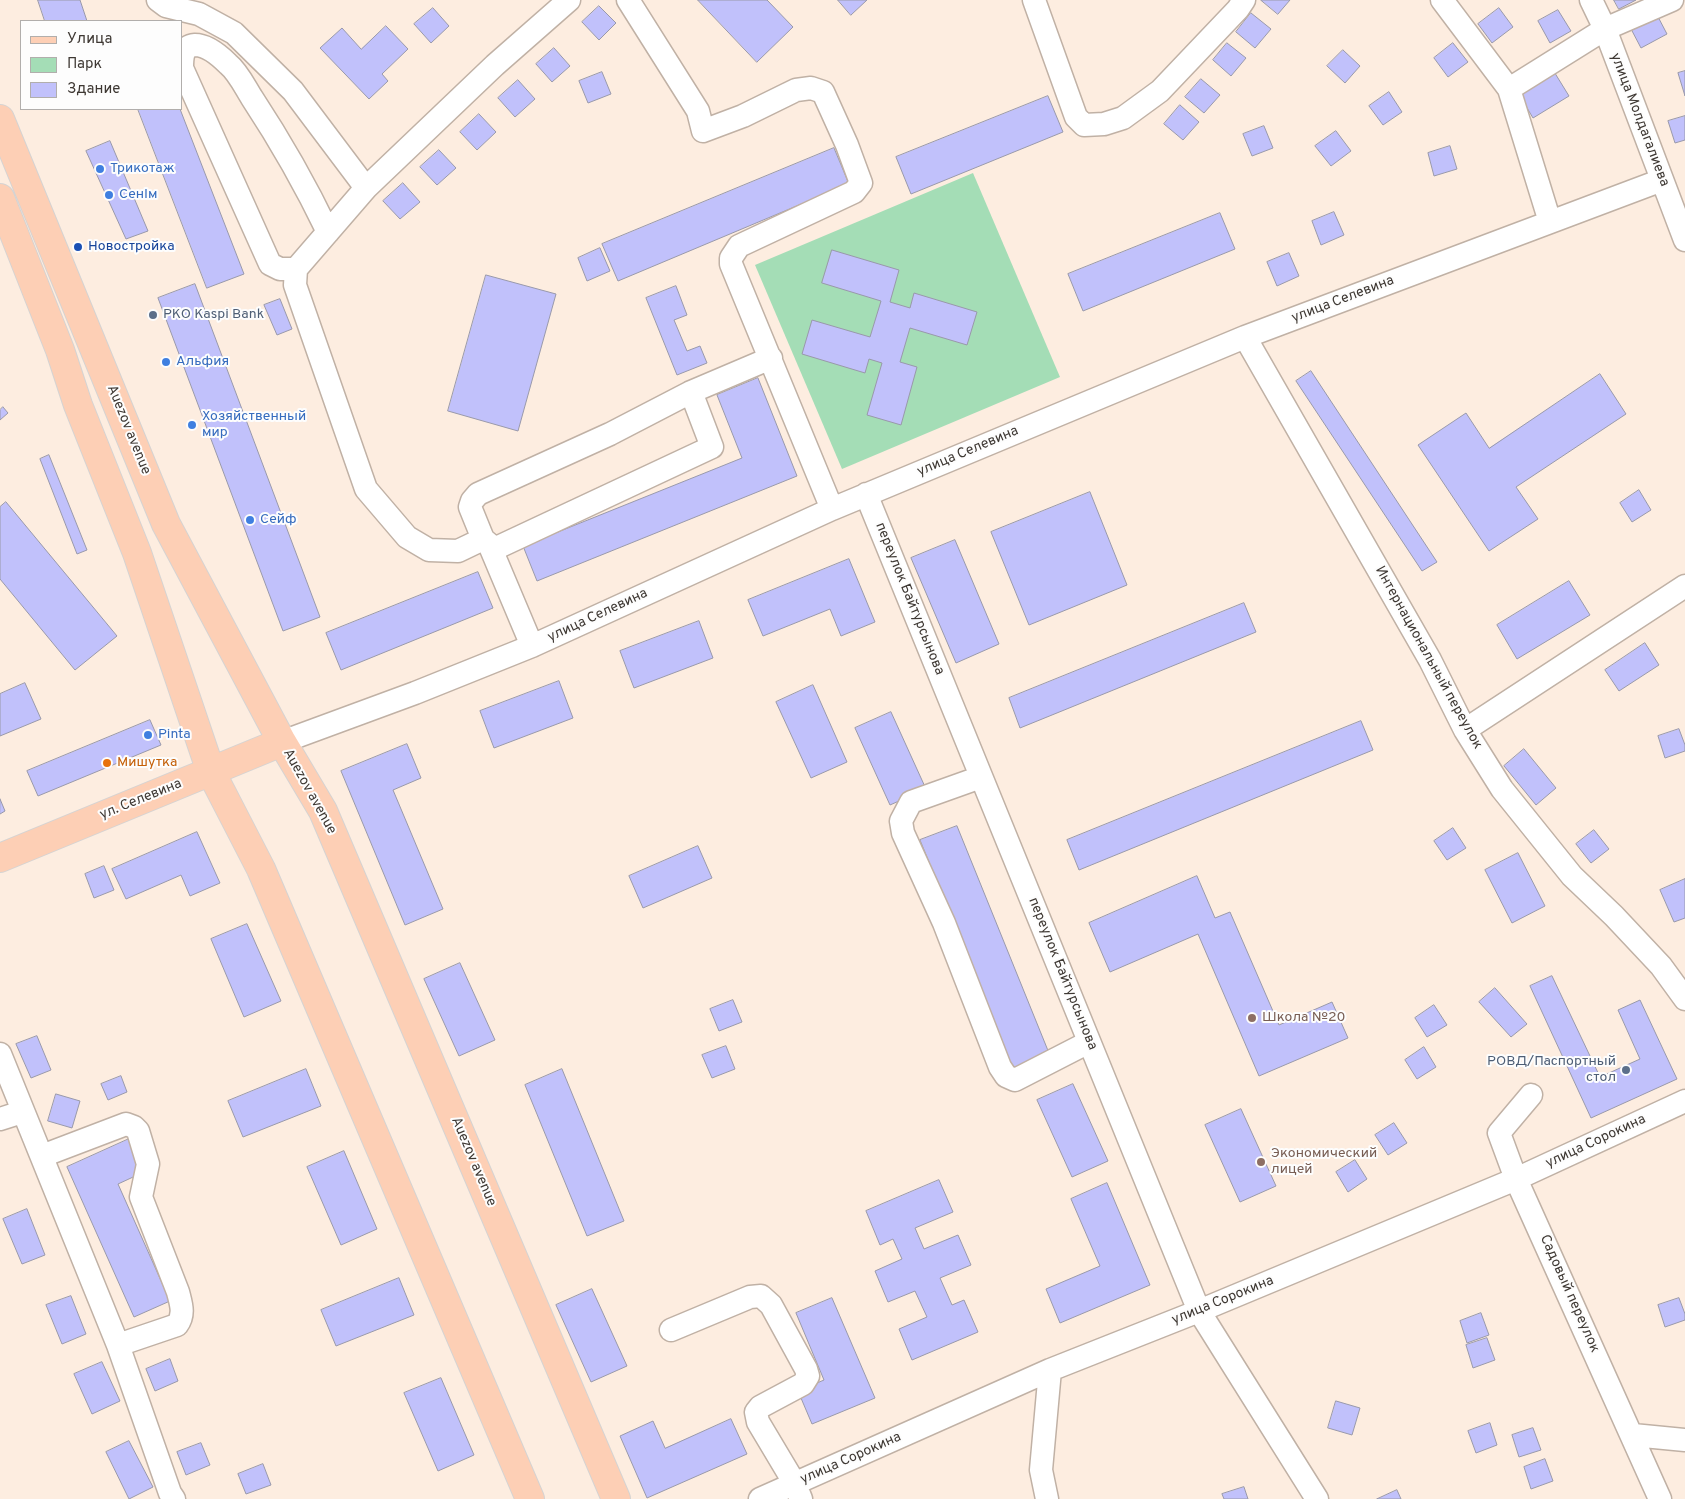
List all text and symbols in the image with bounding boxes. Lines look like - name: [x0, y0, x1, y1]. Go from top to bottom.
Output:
- legend: [20, 20, 182, 110]
- text: Улица: [67, 30, 112, 49]
- street label: улица Молдагалиева: [1606, 51, 1672, 189]
- text: Парк: [67, 55, 102, 74]
- text: Здание: [67, 80, 120, 99]
- place label: Трикотаж: [110, 161, 175, 177]
- marker: Трикотаж: [94, 163, 106, 175]
- place label: СенIм: [119, 187, 157, 203]
- marker: СенIм: [103, 189, 115, 201]
- place label: Новостройка: [88, 239, 175, 255]
- marker: Новостройка: [72, 241, 84, 253]
- street label: улица Селевина: [1289, 273, 1397, 327]
- place label: РКО Kaspi Bank: [163, 307, 264, 323]
- marker: РКО Kaspi Bank: [147, 309, 159, 321]
- place label: Альфия: [176, 354, 229, 370]
- marker: Альфия: [160, 356, 172, 368]
- street label: Auezov avenue: [102, 383, 154, 477]
- place label: Хозяйственный мир: [202, 409, 306, 442]
- marker: Хозяйственный мир: [186, 419, 198, 431]
- street label: улица Селевина: [915, 423, 1021, 481]
- place label: Сейф: [260, 512, 297, 528]
- marker: Сейф: [244, 514, 256, 526]
- street label: переулок Байтурсынова: [871, 520, 947, 678]
- street label: Интернациональный переулок: [1371, 563, 1485, 753]
- street label: улица Селевина: [545, 585, 651, 647]
- place label: Pinta: [158, 727, 191, 743]
- marker: Pinta: [142, 729, 154, 741]
- street label: Auezov avenue: [279, 746, 339, 838]
- place label: Мишутка: [117, 755, 177, 771]
- marker: Мишутка: [101, 757, 113, 769]
- street label: ул. Селевина: [98, 776, 184, 824]
- street label: переулок Байтурсынова: [1024, 895, 1100, 1053]
- place label: Школа №20: [1262, 1010, 1346, 1026]
- marker: Школа №20: [1246, 1012, 1258, 1024]
- place label: РОВД/Паспортный стол: [1487, 1054, 1616, 1086]
- marker: РОВД/Паспортный стол: [1620, 1064, 1632, 1076]
- street label: улица Сорокина: [1543, 1111, 1649, 1173]
- street label: Auezov avenue: [447, 1115, 499, 1209]
- place label: Экономический лицей: [1271, 1146, 1377, 1178]
- marker: Экономический лицей: [1255, 1156, 1267, 1168]
- street label: Садовый переулок: [1535, 1232, 1603, 1356]
- street label: улица Сорокина: [1170, 1273, 1276, 1329]
- street label: улица Сорокина: [798, 1429, 904, 1489]

